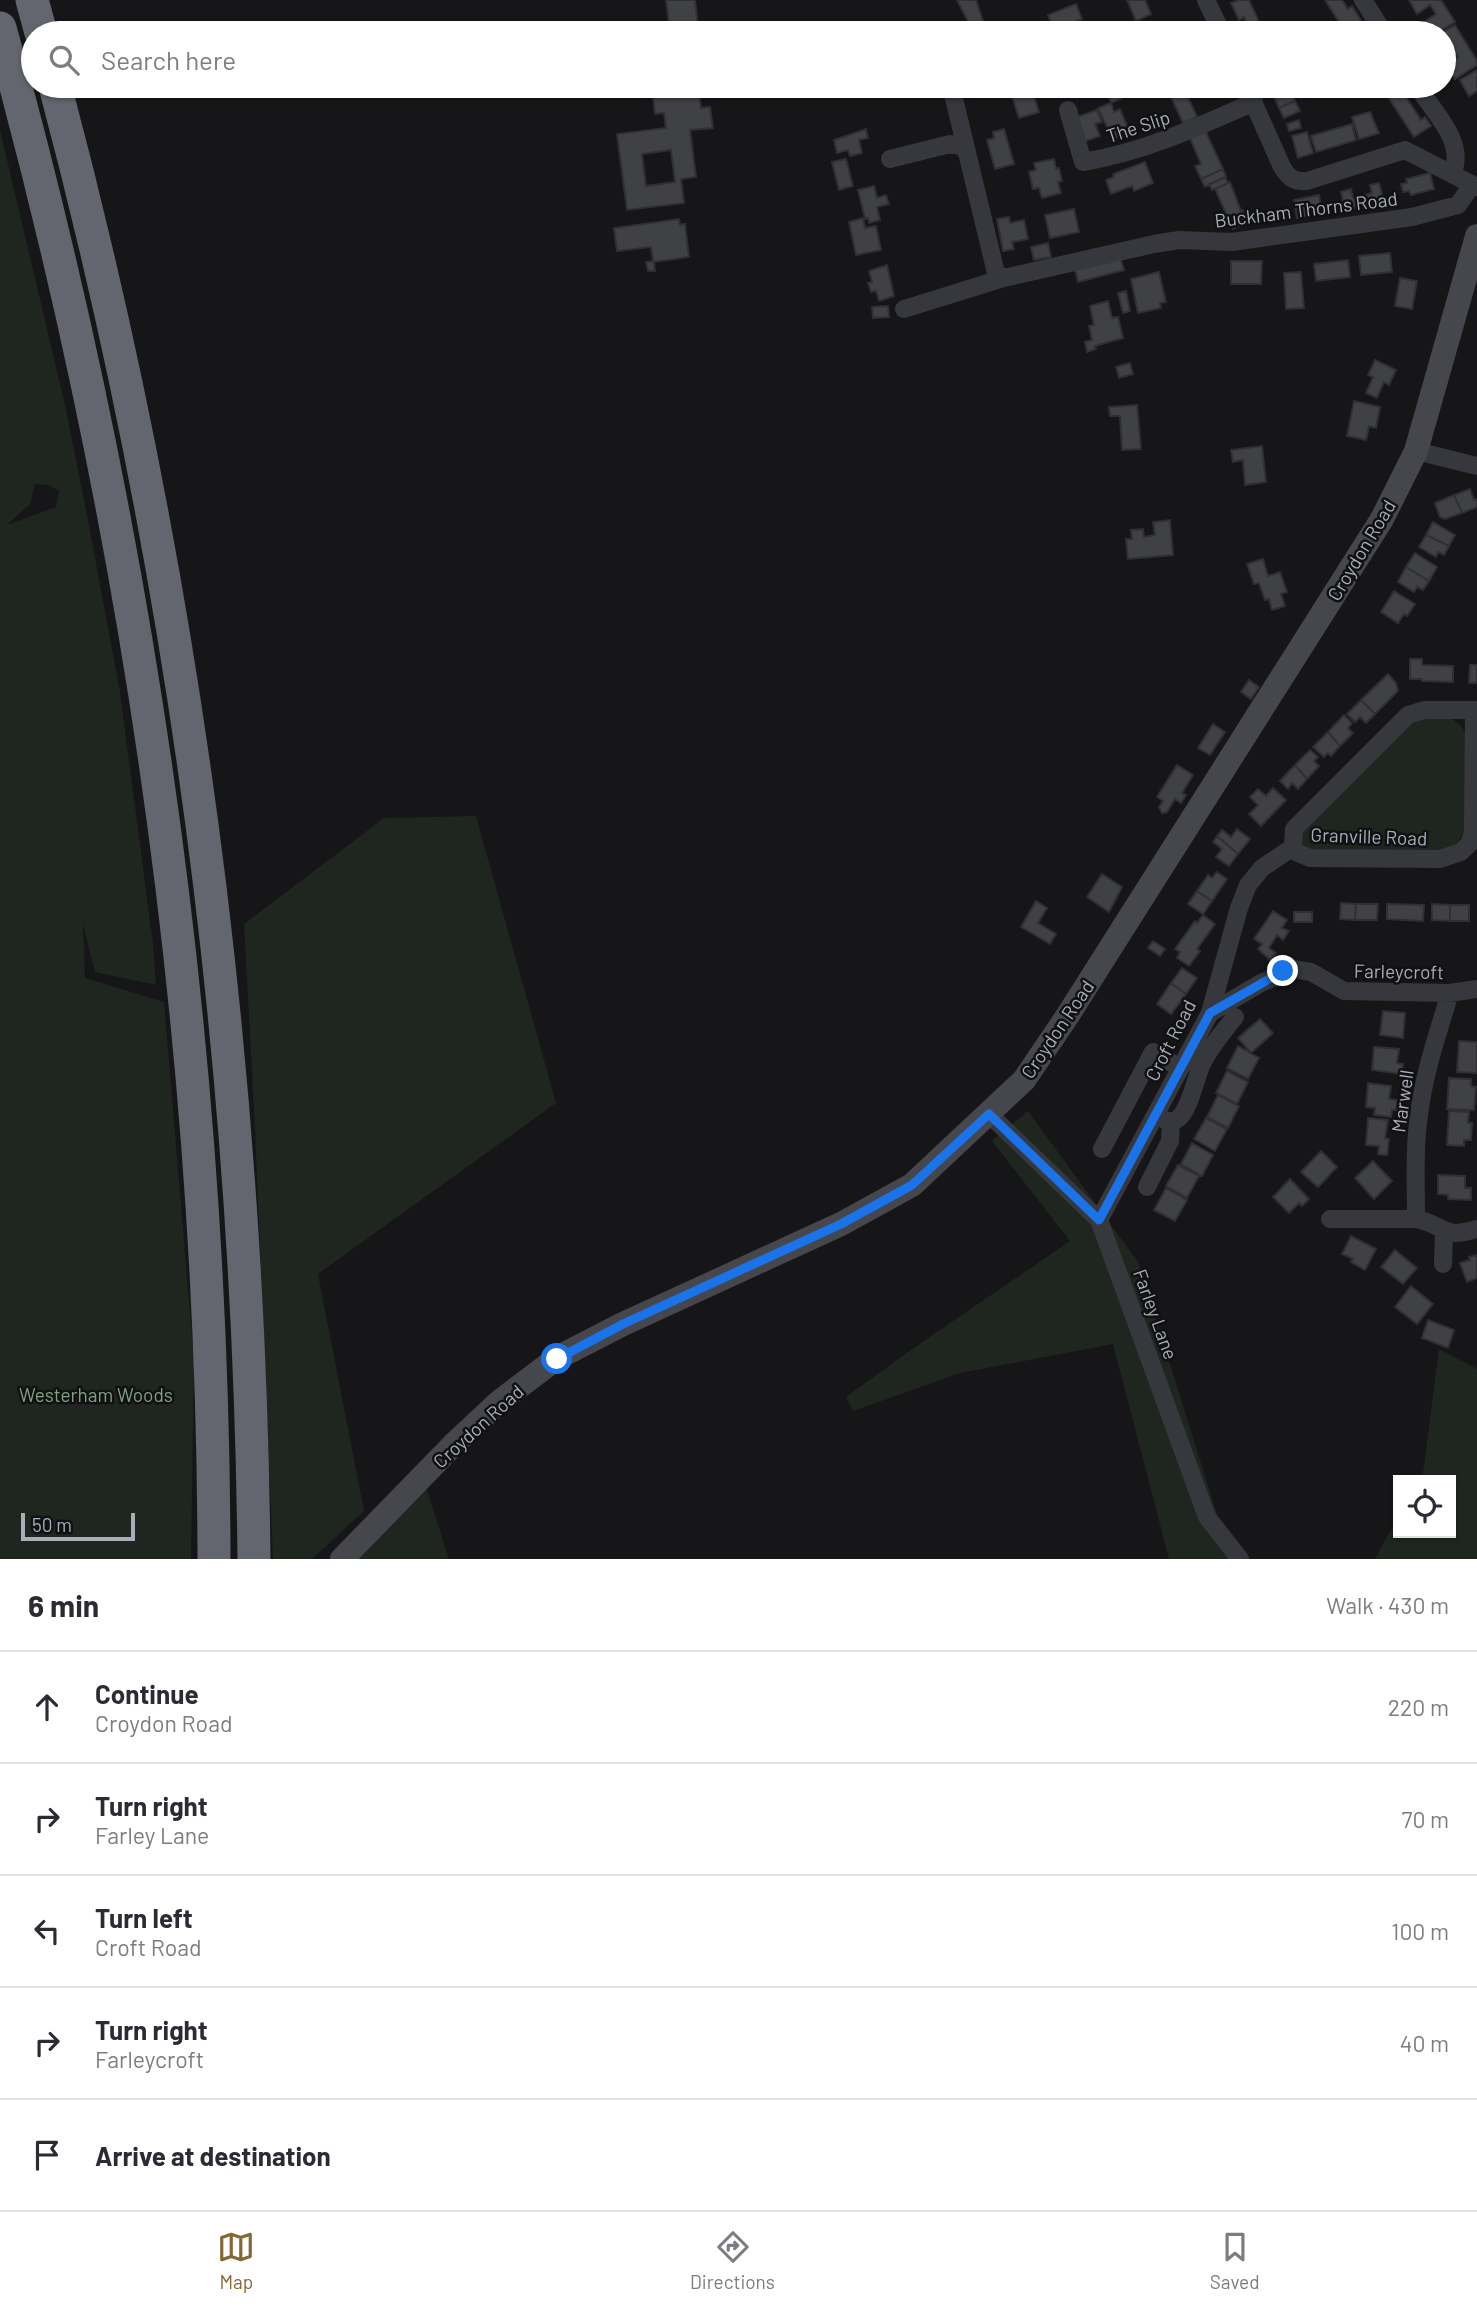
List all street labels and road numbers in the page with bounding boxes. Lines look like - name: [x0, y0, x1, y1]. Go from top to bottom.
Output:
- street label: The Slip: [1103, 105, 1173, 147]
- street label: Buckham Thorns Road: [1213, 186, 1399, 232]
- street label: Croydon Road: [1322, 495, 1400, 605]
- street label: Granville Road: [1310, 822, 1428, 850]
- street label: Farleycroft: [1354, 959, 1444, 983]
- street label: Croydon Road: [1016, 976, 1098, 1082]
- street label: Croft Road: [1140, 996, 1200, 1084]
- street label: Marwell: [1386, 1068, 1418, 1134]
- street label: Farley Lane: [1129, 1266, 1183, 1362]
- street label: Croydon Road: [428, 1379, 528, 1473]

